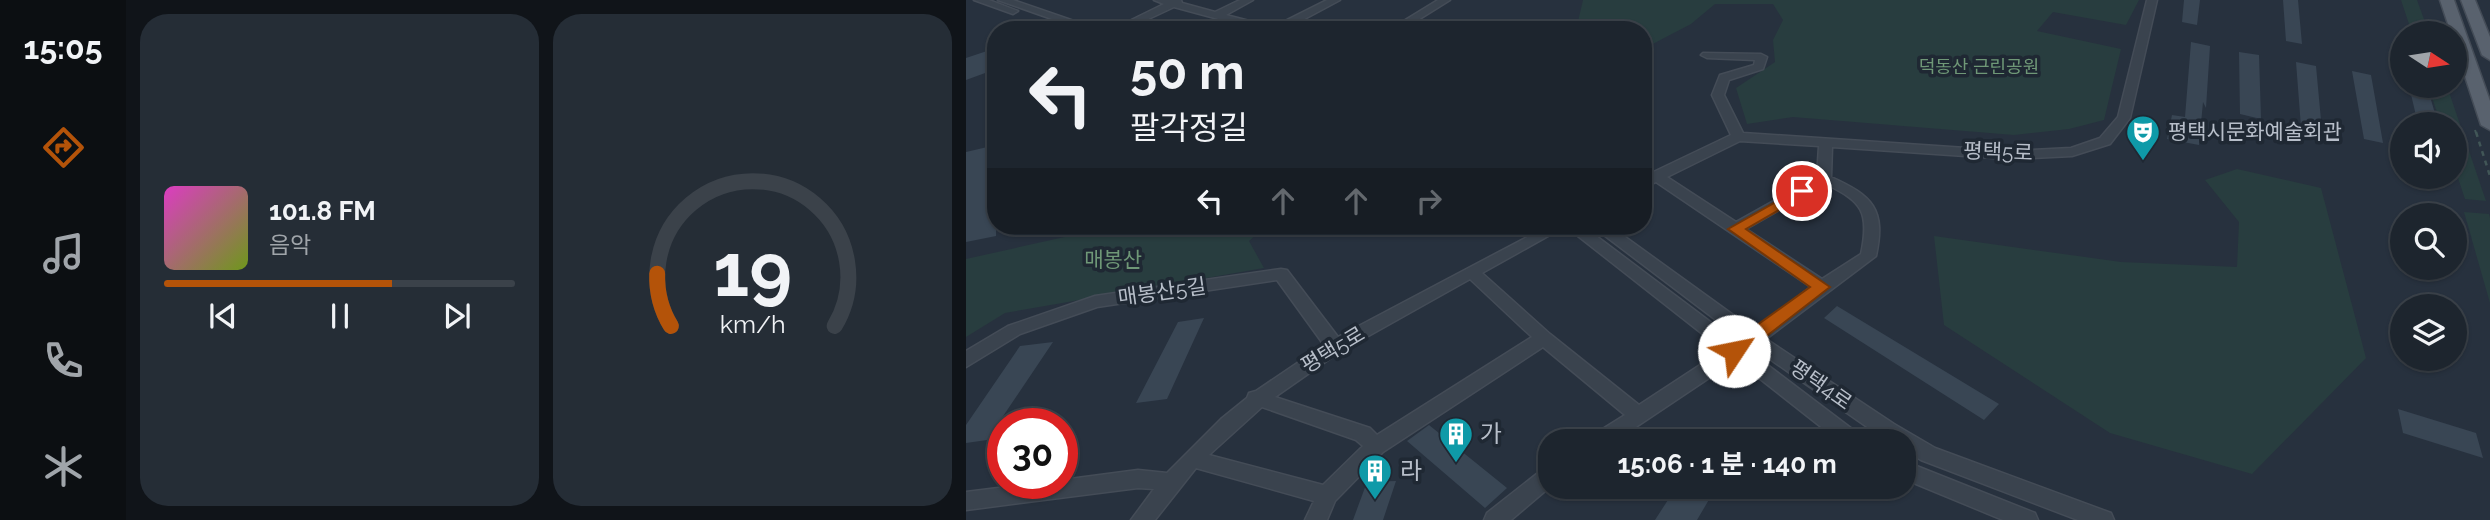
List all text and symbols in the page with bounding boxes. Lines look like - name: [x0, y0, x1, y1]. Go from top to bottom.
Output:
- north arrow: [2390, 21, 2468, 98]
- map controls: [2390, 21, 2467, 371]
- text: 15:05: [24, 29, 102, 66]
- text: 50 m: [1130, 43, 1245, 100]
- icon: left: [1015, 49, 1106, 140]
- park label: 덕동산 근린공원: [1919, 56, 2039, 77]
- text: 팔각정길: [1130, 109, 1248, 146]
- button: sound: [2390, 112, 2467, 189]
- theatre icon: 평택시문화예술회관: [2124, 113, 2162, 162]
- place label: 평택시문화예술회관: [2168, 119, 2342, 144]
- icon: directions: [39, 123, 88, 172]
- street label: 평택5로: [1963, 138, 2033, 165]
- pin: [1772, 161, 1832, 221]
- icon: arrive: [1783, 172, 1821, 210]
- icon: left: [1191, 182, 1229, 220]
- icon: ahead: [1264, 182, 1302, 220]
- icon: ahead: [1337, 182, 1375, 220]
- icon: right: [1410, 182, 1448, 220]
- text: 101.8 FM: [269, 196, 376, 226]
- button: search: [2390, 203, 2467, 280]
- text: 19: [713, 228, 792, 313]
- icon: music: [39, 229, 88, 278]
- text: 음악: [269, 231, 311, 258]
- park label: 매봉산: [1084, 247, 1142, 272]
- street label: 매봉산5길: [1116, 273, 1208, 310]
- button: layers: [2390, 294, 2467, 371]
- icon: previous: [204, 297, 242, 335]
- icon: pause: [321, 297, 359, 335]
- icon: next: [438, 297, 476, 335]
- text: km/h: [720, 309, 785, 339]
- position arrow: [1697, 314, 1771, 388]
- street label: 평택5로: [1297, 321, 1369, 378]
- icon: phone: [39, 336, 88, 385]
- street label: 평택4로: [1786, 354, 1857, 415]
- speed limit sign: 30: [987, 408, 1078, 499]
- building icon: 가: [1437, 415, 1475, 464]
- place label: 가: [1480, 419, 1502, 448]
- icon: climate: [39, 442, 88, 491]
- text: 15:06 · 1 분 · 140 m: [1617, 449, 1837, 479]
- building icon: 라: [1356, 452, 1394, 501]
- place label: 라: [1400, 456, 1422, 485]

